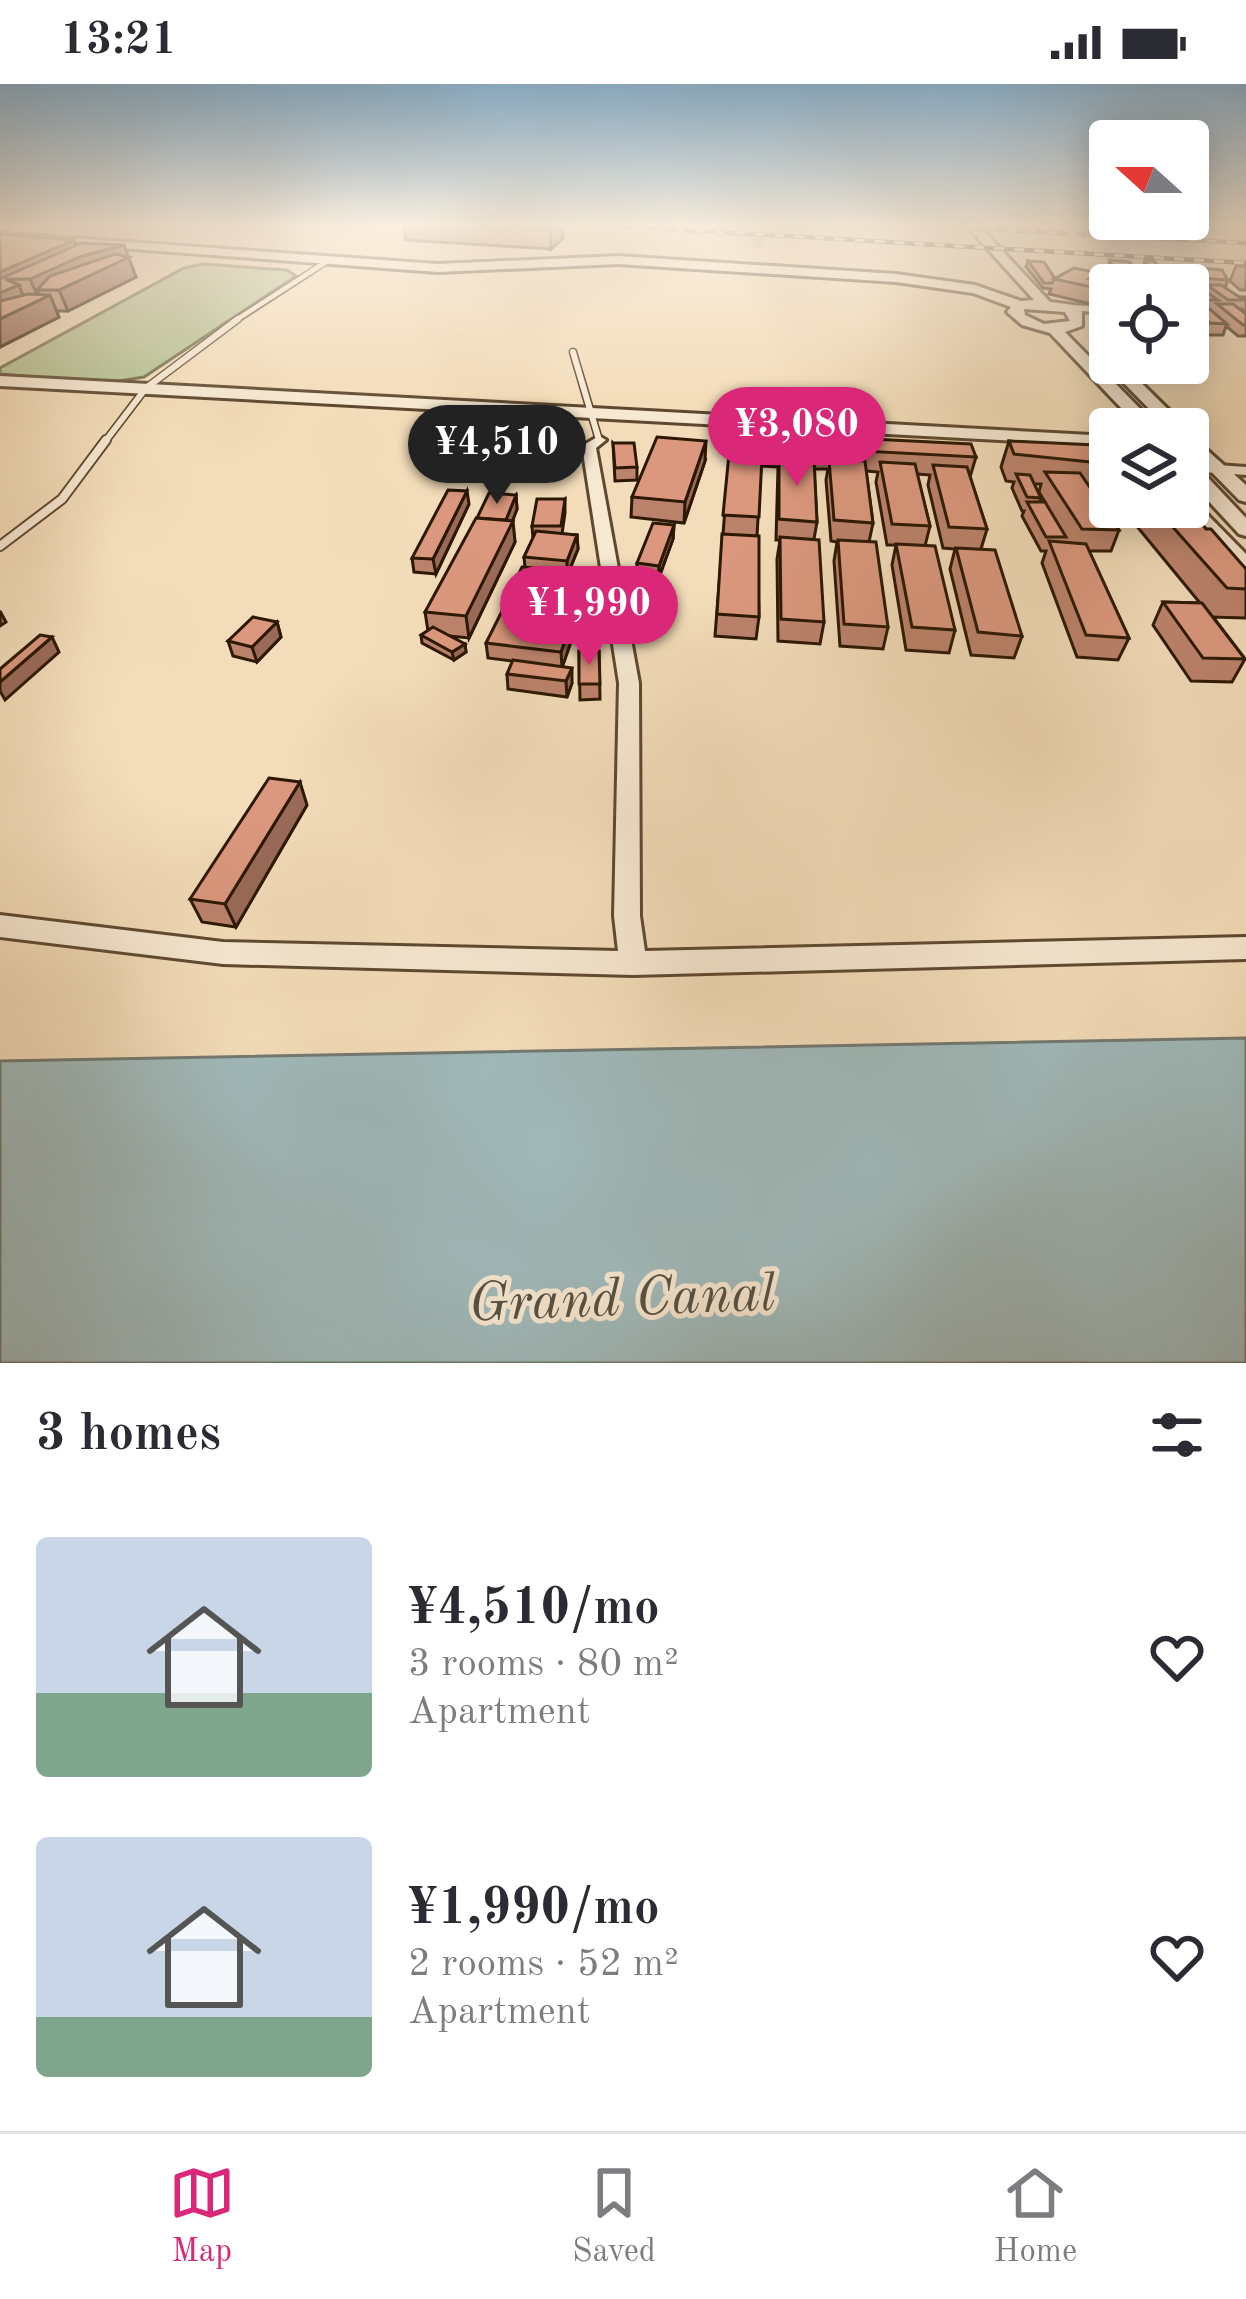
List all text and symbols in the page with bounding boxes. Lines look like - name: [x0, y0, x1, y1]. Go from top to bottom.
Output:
- text: 13:21: [60, 19, 177, 64]
- north arrow: [1089, 120, 1209, 240]
- map controls: [1089, 120, 1209, 528]
- button: locate: [1089, 264, 1209, 384]
- pin: ¥3,080: [699, 387, 895, 489]
- pin: ¥4,510: [399, 405, 595, 507]
- text: ¥3,080: [735, 406, 859, 445]
- button: layers: [1089, 408, 1209, 528]
- text: ¥4,510: [435, 424, 559, 463]
- pin: ¥1,990: [491, 566, 687, 668]
- text: ¥1,990: [527, 585, 651, 624]
- water label: Grand Canal: [468, 1269, 777, 1333]
- icon: filters: [1144, 1402, 1210, 1468]
- text: 3 homes: [36, 1410, 221, 1461]
- text: ¥4,510/mo: [408, 1584, 660, 1635]
- icon: home: [132, 1585, 276, 1729]
- icon: heart: [1144, 1624, 1210, 1690]
- text: 3 rooms · 80 m²: [408, 1645, 679, 1684]
- text: Apartment: [408, 1693, 591, 1732]
- text: ¥1,990/mo: [408, 1884, 660, 1935]
- icon: home: [132, 1885, 276, 2029]
- icon: heart: [1144, 1924, 1210, 1990]
- text: 2 rooms · 52 m²: [408, 1945, 679, 1984]
- text: Apartment: [408, 1993, 591, 2032]
- tab: Map: [169, 2160, 235, 2273]
- tab: Saved: [572, 2160, 656, 2273]
- tab: Home: [994, 2160, 1077, 2273]

